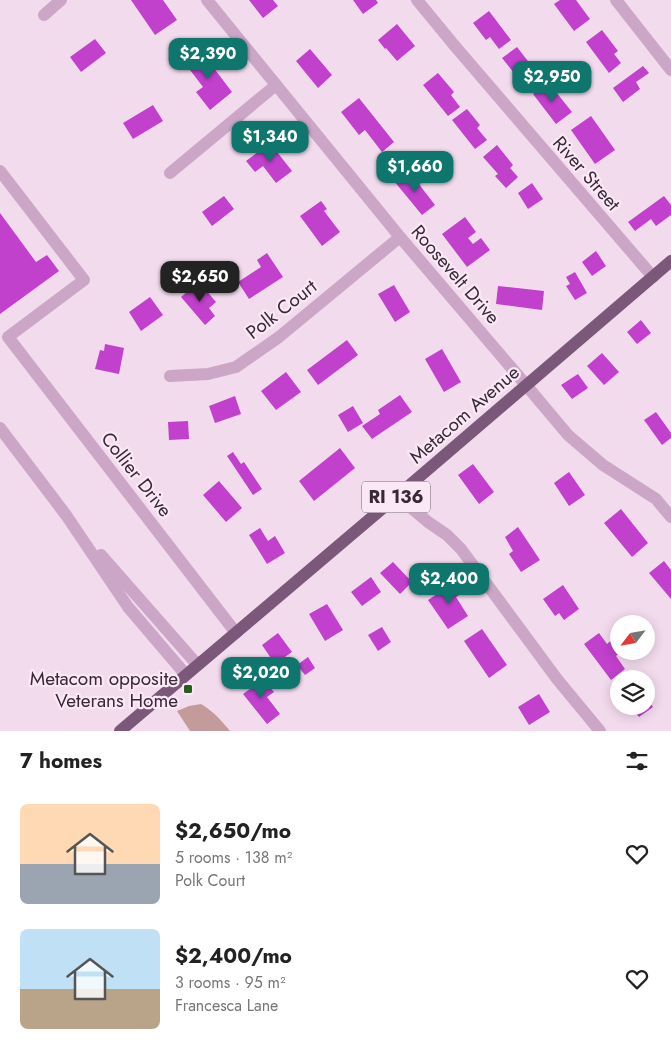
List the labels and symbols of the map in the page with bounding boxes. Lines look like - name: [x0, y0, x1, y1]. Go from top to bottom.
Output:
- pin: $2,390: [167, 38, 249, 80]
- pin: $2,950: [511, 61, 593, 103]
- pin: $1,340: [229, 120, 311, 163]
- street label: River Street: [547, 130, 627, 217]
- pin: $1,660: [374, 150, 456, 193]
- street label: Roosevelt Drive: [405, 219, 506, 330]
- pin: $2,650: [159, 260, 241, 303]
- street label: Polk Court: [240, 273, 323, 346]
- street label: Metacom Avenue: [403, 359, 525, 470]
- street label: Collier Drive: [95, 426, 179, 523]
- road number: RI 136: [362, 482, 430, 512]
- pin: $2,400: [408, 562, 490, 605]
- north arrow: [610, 615, 655, 660]
- pin: $2,020: [220, 656, 302, 699]
- place label: Metacom opposite Veterans Home: [30, 665, 178, 714]
- marker: Metacom opposite Veterans Home: [182, 683, 194, 695]

